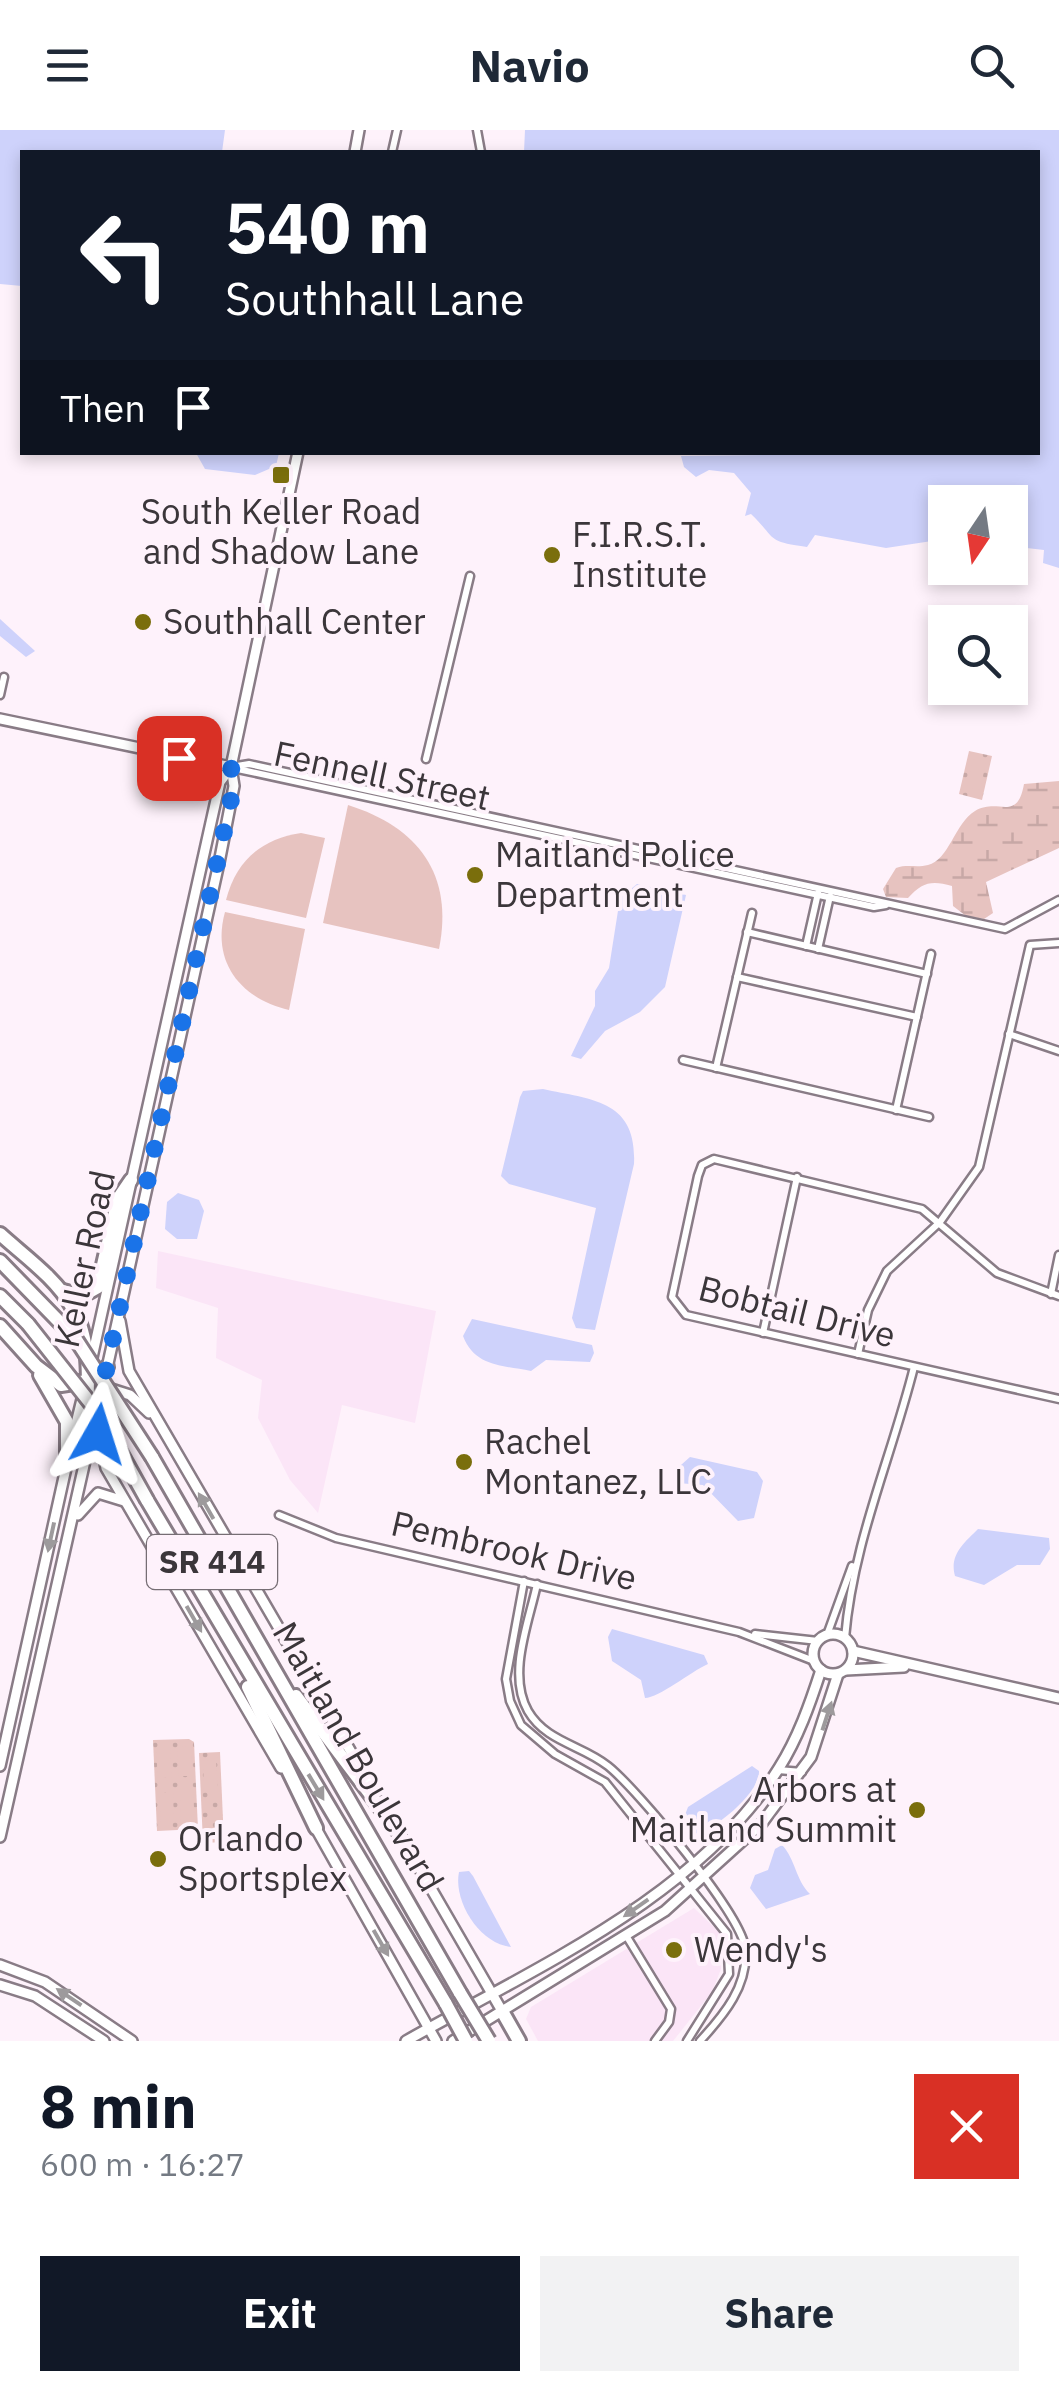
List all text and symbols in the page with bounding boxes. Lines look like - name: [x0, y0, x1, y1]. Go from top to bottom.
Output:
- text: Navio: [469, 36, 590, 94]
- icon: menu: [40, 38, 95, 93]
- icon: search: [964, 38, 1019, 93]
- text: 540 m: [225, 181, 430, 272]
- icon: left: [60, 190, 190, 320]
- text: Southhall Lane: [225, 269, 525, 327]
- icon: arrive: [166, 380, 221, 435]
- text: Then: [60, 383, 146, 432]
- marker: South Keller Road and Shadow Lane: [270, 464, 292, 486]
- north arrow: [928, 485, 1028, 585]
- map controls: [928, 485, 1028, 705]
- place label: South Keller Road and Shadow Lane: [141, 488, 421, 574]
- place label: F.I.R.S.T. Institute: [572, 511, 708, 597]
- marker: F.I.R.S.T. Institute: [541, 544, 563, 566]
- place label: Southhall Center: [163, 598, 426, 644]
- button: search: [928, 605, 1028, 705]
- marker: Southhall Center: [132, 611, 154, 633]
- pin: [137, 716, 222, 801]
- street label: Fennell Street: [270, 730, 495, 820]
- icon: arrive: [152, 731, 207, 786]
- place label: Maitland Police Department: [495, 831, 735, 917]
- marker: Maitland Police Department: [464, 864, 486, 886]
- street label: Keller Road: [43, 1166, 125, 1352]
- street label: Bobtail Drive: [694, 1264, 900, 1358]
- position arrow: [46, 1382, 150, 1486]
- place label: Rachel Montanez, LLC: [484, 1418, 712, 1504]
- marker: Rachel Montanez, LLC: [453, 1451, 475, 1473]
- one-way arrow: [198, 1491, 215, 1520]
- street label: Pembrook Drive: [387, 1499, 641, 1601]
- one-way arrow: [42, 1522, 58, 1553]
- road number: SR 414: [147, 1535, 277, 1589]
- one-way arrow: [185, 1605, 203, 1633]
- street label: Maitland Boulevard: [263, 1613, 455, 1900]
- one-way arrow: [820, 1701, 835, 1731]
- place label: Arbors at Maitland Summit: [630, 1766, 897, 1852]
- one-way arrow: [307, 1773, 324, 1801]
- marker: Arbors at Maitland Summit: [906, 1799, 928, 1821]
- place label: Orlando Sportsplex: [178, 1815, 347, 1901]
- marker: Orlando Sportsplex: [147, 1848, 169, 1870]
- one-way arrow: [623, 1897, 649, 1917]
- place label: Wendy's: [694, 1926, 828, 1972]
- one-way arrow: [372, 1929, 390, 1957]
- marker: Wendy's: [663, 1939, 685, 1961]
- one-way arrow: [55, 1988, 82, 2007]
- text: 8 min: [40, 2066, 197, 2145]
- button: close: [914, 2074, 1019, 2179]
- text: 600 m · 16:27: [40, 2143, 245, 2185]
- button: Exit: [40, 2256, 520, 2371]
- button: Share: [540, 2256, 1019, 2371]

